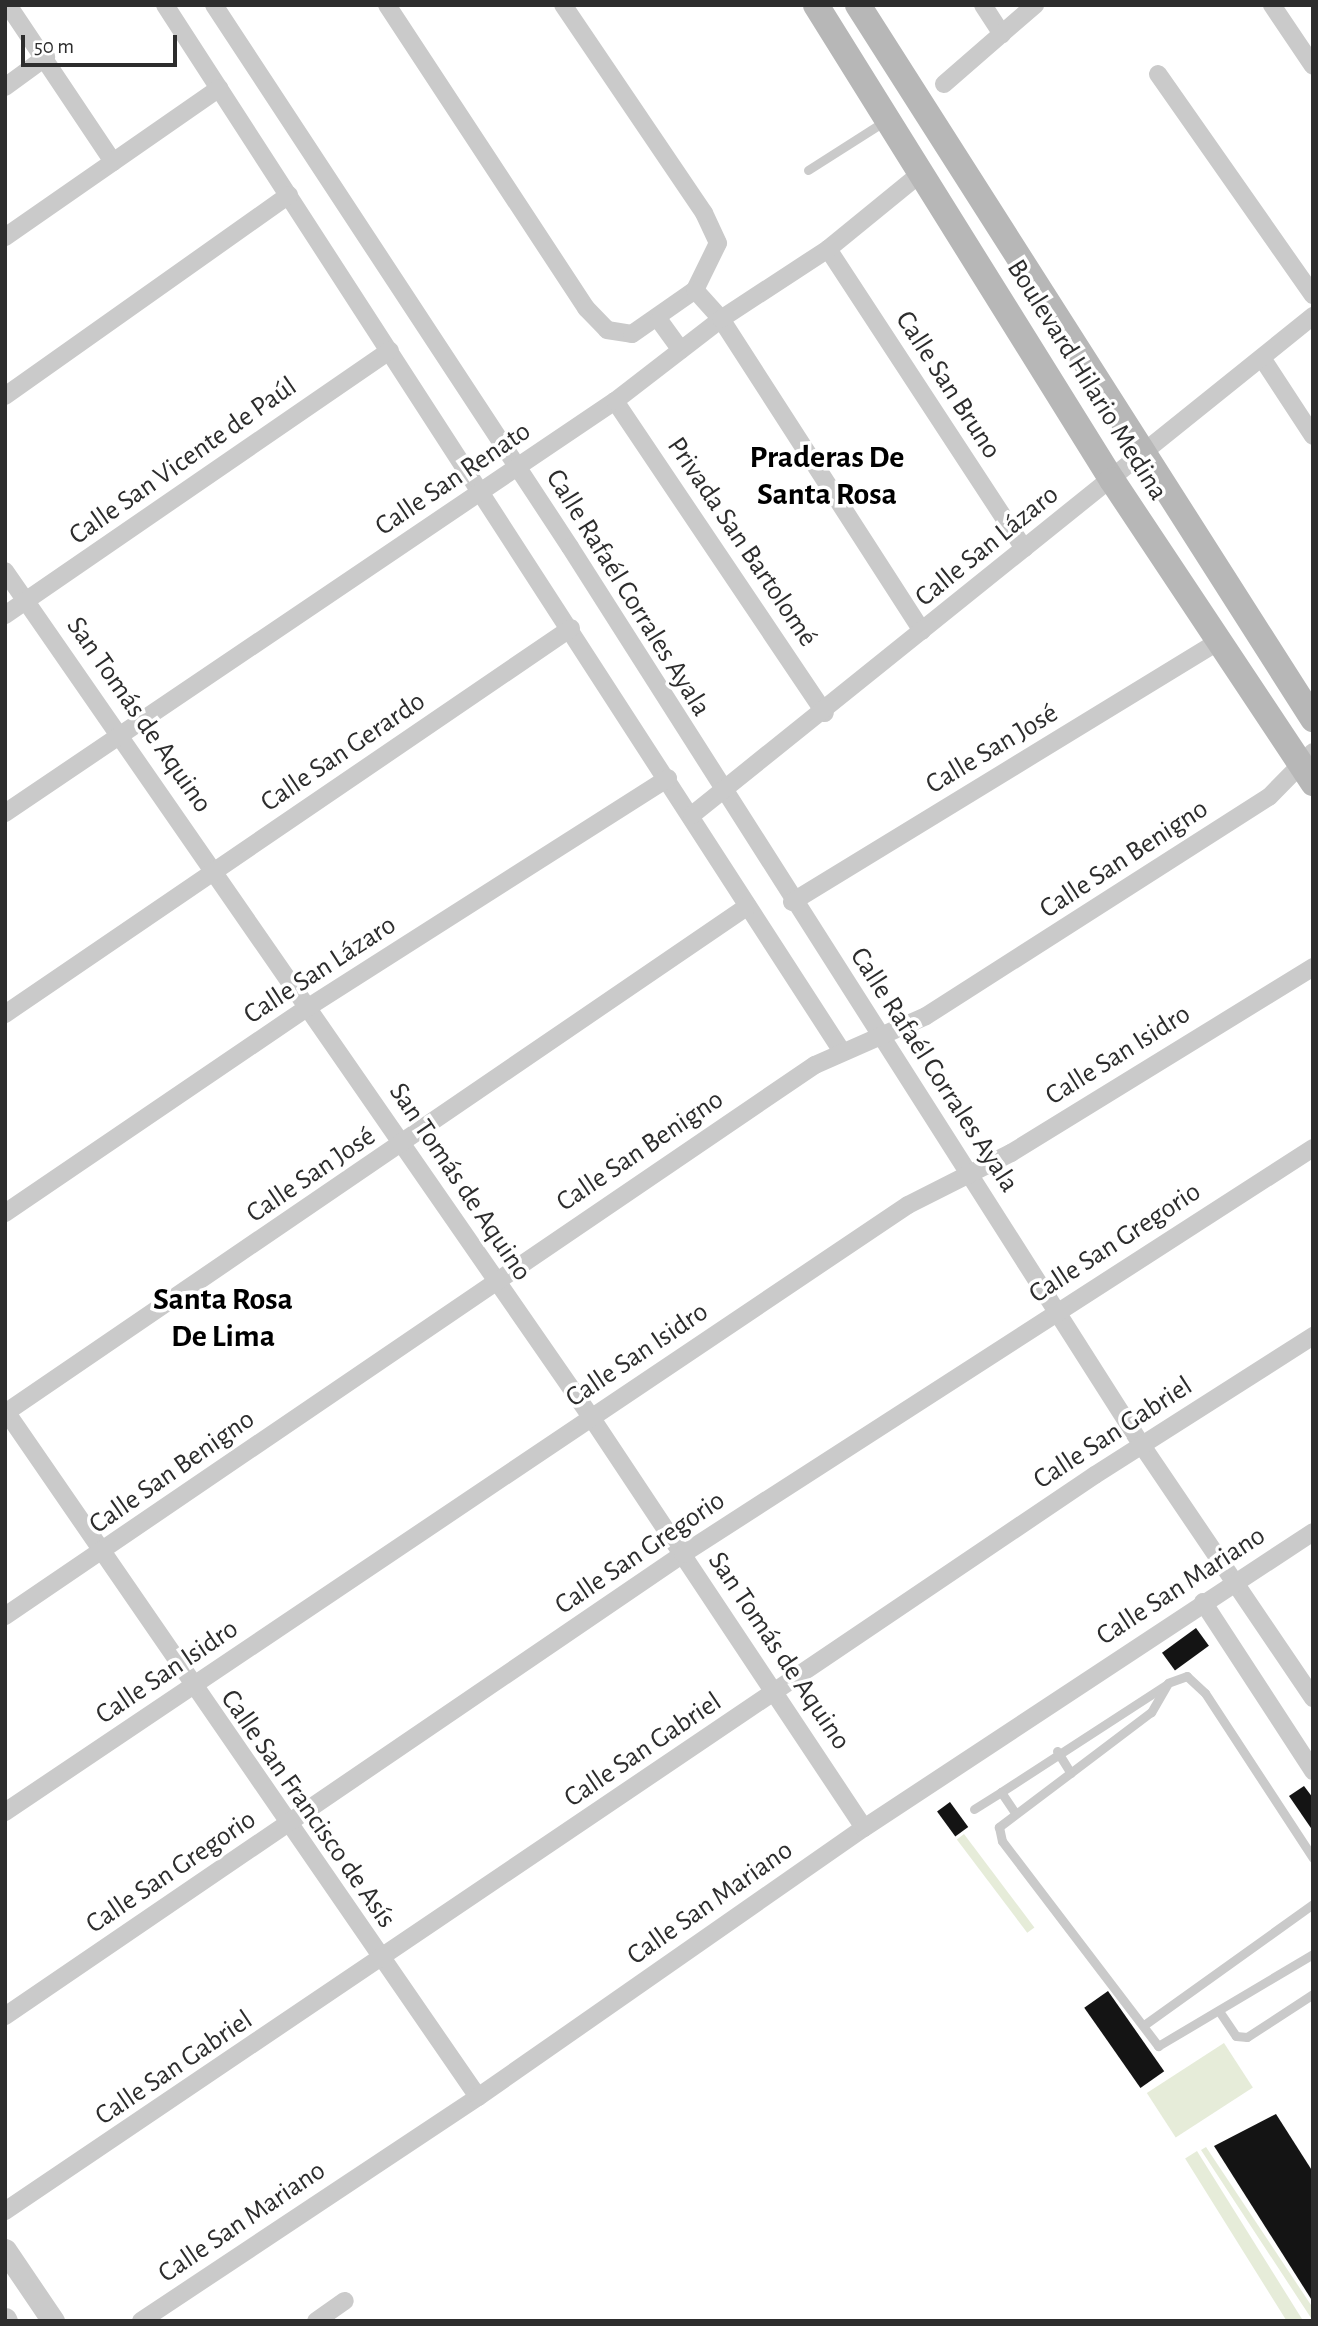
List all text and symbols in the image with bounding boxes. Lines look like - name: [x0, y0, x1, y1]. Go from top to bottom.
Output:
- scale bar: [24, 21, 180, 65]
- text: 50 m: [34, 36, 74, 57]
- street label: Boulevard Hilario Medina: [999, 253, 1175, 507]
- street label: Calle San Bruno: [888, 305, 1008, 465]
- street label: Calle San Vicente de Paúl: [63, 370, 303, 552]
- street label: Calle San Renato: [369, 415, 537, 543]
- street label: Privada San Bartolomé: [659, 431, 825, 653]
- district label: Praderas De Santa Rosa: [750, 439, 904, 514]
- street label: Calle Rafaél Corrales Ayala: [538, 463, 718, 723]
- street label: Calle San Lázaro: [909, 478, 1065, 614]
- street label: San Tomás de Aquino: [59, 611, 219, 819]
- street label: Calle San Gerardo: [254, 685, 432, 819]
- street label: Calle San José: [920, 696, 1064, 802]
- street label: Calle San Benigno: [1034, 792, 1214, 926]
- street label: Calle San Lázaro: [238, 908, 402, 1032]
- street label: Calle Rafaél Corrales Ayala: [842, 941, 1026, 1199]
- street label: Calle San Isidro: [1039, 997, 1197, 1113]
- street label: San Tomás de Aquino: [381, 1077, 539, 1287]
- street label: Calle San Benigno: [550, 1083, 730, 1219]
- street label: Calle San José: [240, 1120, 382, 1230]
- street label: Calle San Gregorio: [1023, 1175, 1207, 1311]
- district label: Santa Rosa De Lima: [153, 1281, 293, 1356]
- street label: Calle San Isidro: [559, 1295, 715, 1415]
- street label: Calle San Gabriel: [1027, 1369, 1199, 1497]
- street label: Calle San Benigno: [83, 1403, 261, 1541]
- street label: Calle San Gregorio: [549, 1484, 731, 1622]
- street label: Calle San Mariano: [1090, 1519, 1272, 1653]
- street label: San Tomás de Aquino: [700, 1546, 858, 1756]
- street label: Calle San Isidro: [89, 1612, 245, 1732]
- street label: Calle San Francisco de Asís: [213, 1683, 403, 1935]
- street label: Calle San Gabriel: [558, 1685, 728, 1815]
- street label: Calle San Gregorio: [80, 1803, 262, 1941]
- street label: Calle San Mariano: [621, 1833, 799, 1973]
- street label: Calle San Gabriel: [89, 2003, 259, 2133]
- street label: Calle San Mariano: [152, 2154, 332, 2290]

